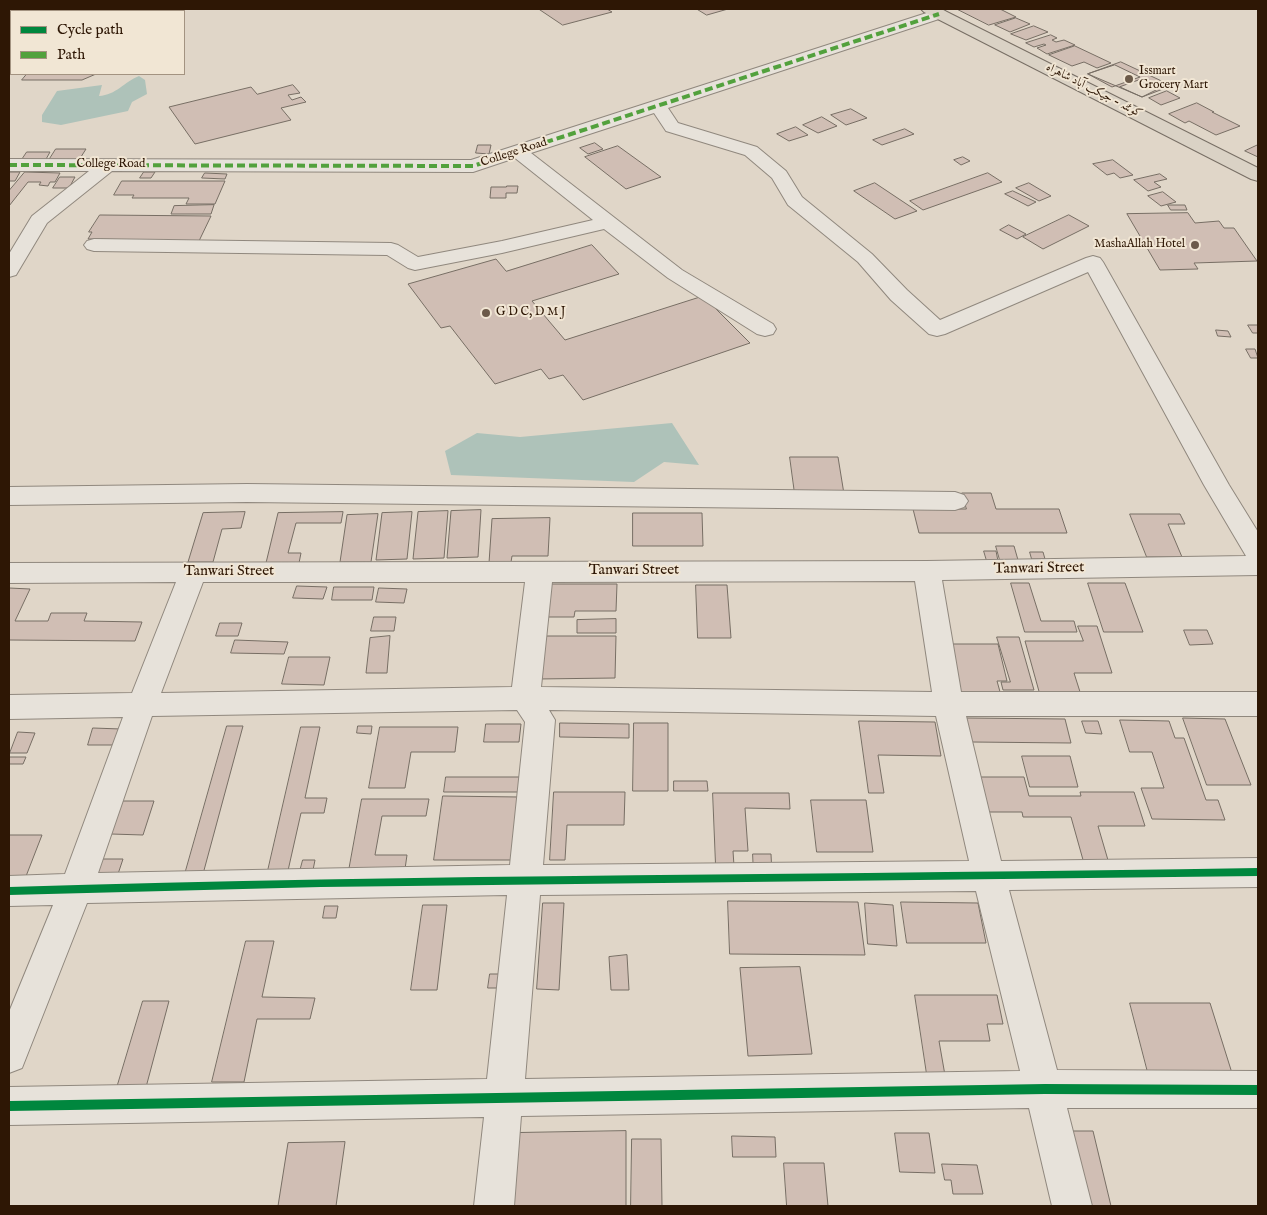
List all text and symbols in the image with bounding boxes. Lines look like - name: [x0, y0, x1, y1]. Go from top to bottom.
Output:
- legend: [10, 10, 185, 75]
- text: Cycle path: [57, 20, 123, 39]
- text: Path: [57, 45, 85, 64]
- street label: کوئٹہ - جیکب آباد شاہراہ: [1043, 60, 1145, 122]
- place label: Issmart Grocery Mart: [1139, 65, 1208, 93]
- marker: Issmart Grocery Mart: [1123, 73, 1135, 85]
- street label: College Road: [479, 136, 549, 170]
- street label: College Road: [77, 158, 145, 172]
- place label: MashaAllah Hotel: [1094, 238, 1185, 252]
- marker: MashaAllah Hotel: [1189, 239, 1201, 251]
- place label: G D C, D M J: [496, 306, 566, 320]
- marker: G D C, D M J: [480, 307, 492, 319]
- street label: Tanwari Street: [994, 559, 1084, 579]
- street label: Tanwari Street: [589, 562, 679, 580]
- street label: Tanwari Street: [184, 563, 274, 581]

